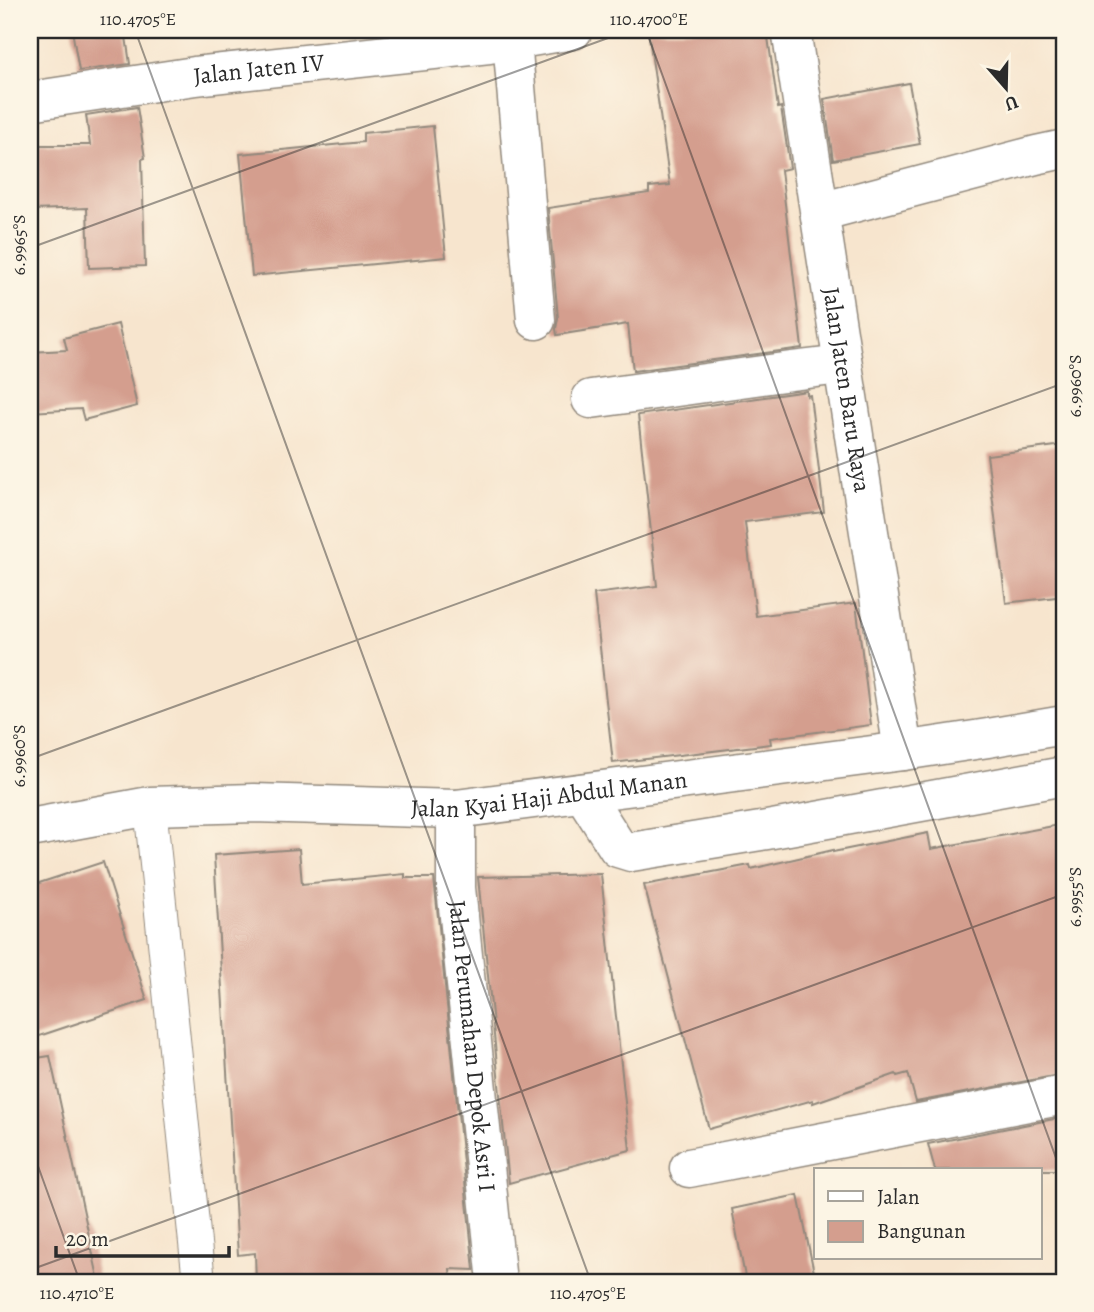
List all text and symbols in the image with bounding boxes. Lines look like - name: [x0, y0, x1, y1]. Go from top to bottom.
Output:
- text: 110.4705°E: [100, 7, 176, 31]
- text: 110.4700°E: [610, 7, 688, 31]
- street label: Jalan Jaten IV: [192, 46, 326, 92]
- north arrow: [972, 52, 1042, 122]
- text: U: [1001, 89, 1022, 118]
- text: 6.9965°S: [7, 214, 31, 276]
- street label: Jalan Jaten Baru Raya: [815, 285, 879, 495]
- text: 6.9960°S: [1063, 354, 1087, 418]
- text: 6.9960°S: [7, 724, 31, 788]
- street label: Jalan Kyai Haji Abdul Manan: [410, 763, 689, 825]
- text: 6.9955°S: [1063, 867, 1087, 927]
- street label: Jalan Perumahan Depok Asri I: [441, 898, 504, 1194]
- legend: [814, 1168, 1042, 1260]
- text: Jalan: [877, 1183, 919, 1211]
- scale bar: [56, 1214, 229, 1258]
- text: Bangunan: [877, 1217, 966, 1245]
- text: 20 m: [66, 1225, 109, 1253]
- text: 110.4710°E: [40, 1281, 114, 1305]
- text: 110.4705°E: [550, 1281, 626, 1305]

